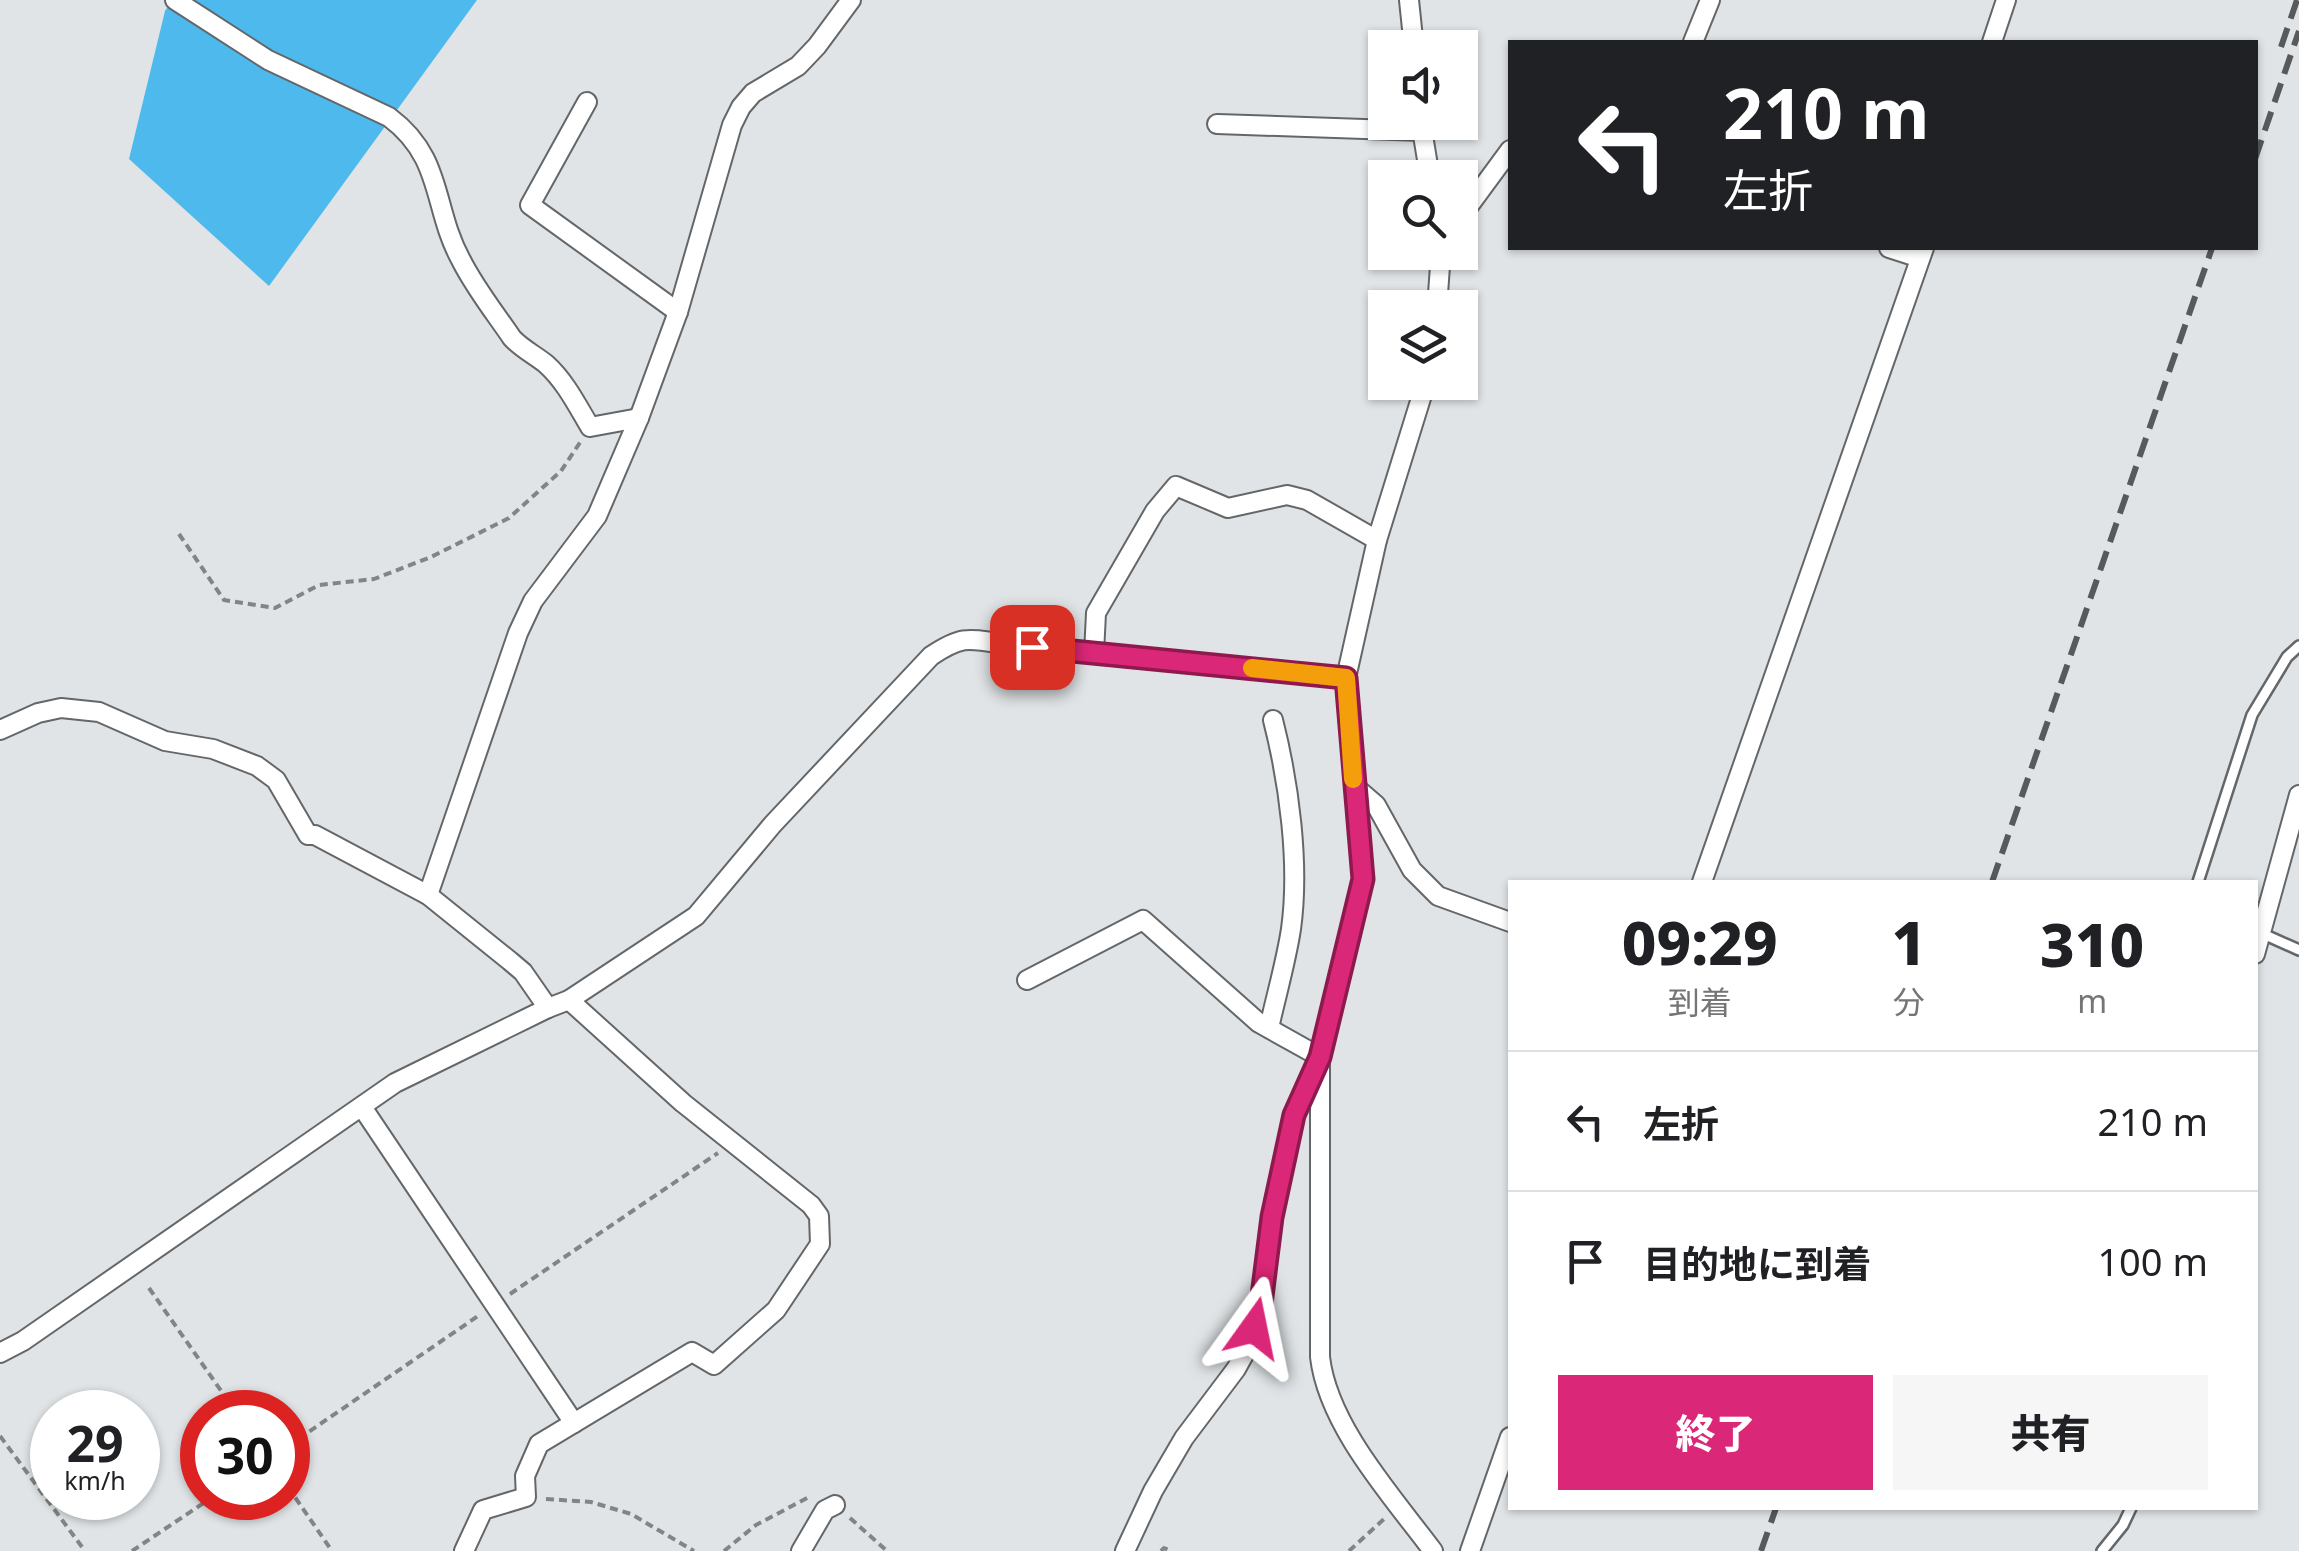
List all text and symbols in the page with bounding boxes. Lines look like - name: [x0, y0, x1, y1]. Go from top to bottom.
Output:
- map controls: [1368, 30, 1478, 400]
- button: sound: [1368, 30, 1478, 140]
- text: 210 m: [1723, 64, 1930, 160]
- icon: left: [1558, 80, 1688, 210]
- text: 左折: [1723, 159, 1813, 220]
- button: search: [1368, 160, 1478, 270]
- button: layers: [1368, 290, 1478, 400]
- pin: [990, 605, 1075, 690]
- icon: arrive: [1005, 620, 1060, 675]
- text: 09:29: [1622, 901, 1778, 983]
- text: 1: [1892, 901, 1926, 983]
- text: 310: [2040, 903, 2144, 985]
- text: m: [2077, 979, 2107, 1022]
- text: 到着: [1668, 980, 1732, 1023]
- text: 分: [1893, 980, 1925, 1023]
- icon: left: [1558, 1094, 1613, 1149]
- text: 210 m: [2097, 1095, 2208, 1147]
- text: 左折: [1643, 1097, 1719, 1149]
- icon: arrive: [1558, 1234, 1613, 1289]
- text: 100 m: [2097, 1235, 2208, 1287]
- text: 目的地に到着: [1643, 1237, 1871, 1289]
- position arrow: [1202, 1276, 1306, 1380]
- button: 終了: [1558, 1375, 1873, 1490]
- button: 共有: [1893, 1375, 2208, 1490]
- speed limit sign: 30: [180, 1390, 310, 1520]
- text: 29: [66, 1409, 124, 1477]
- text: km/h: [64, 1463, 126, 1497]

